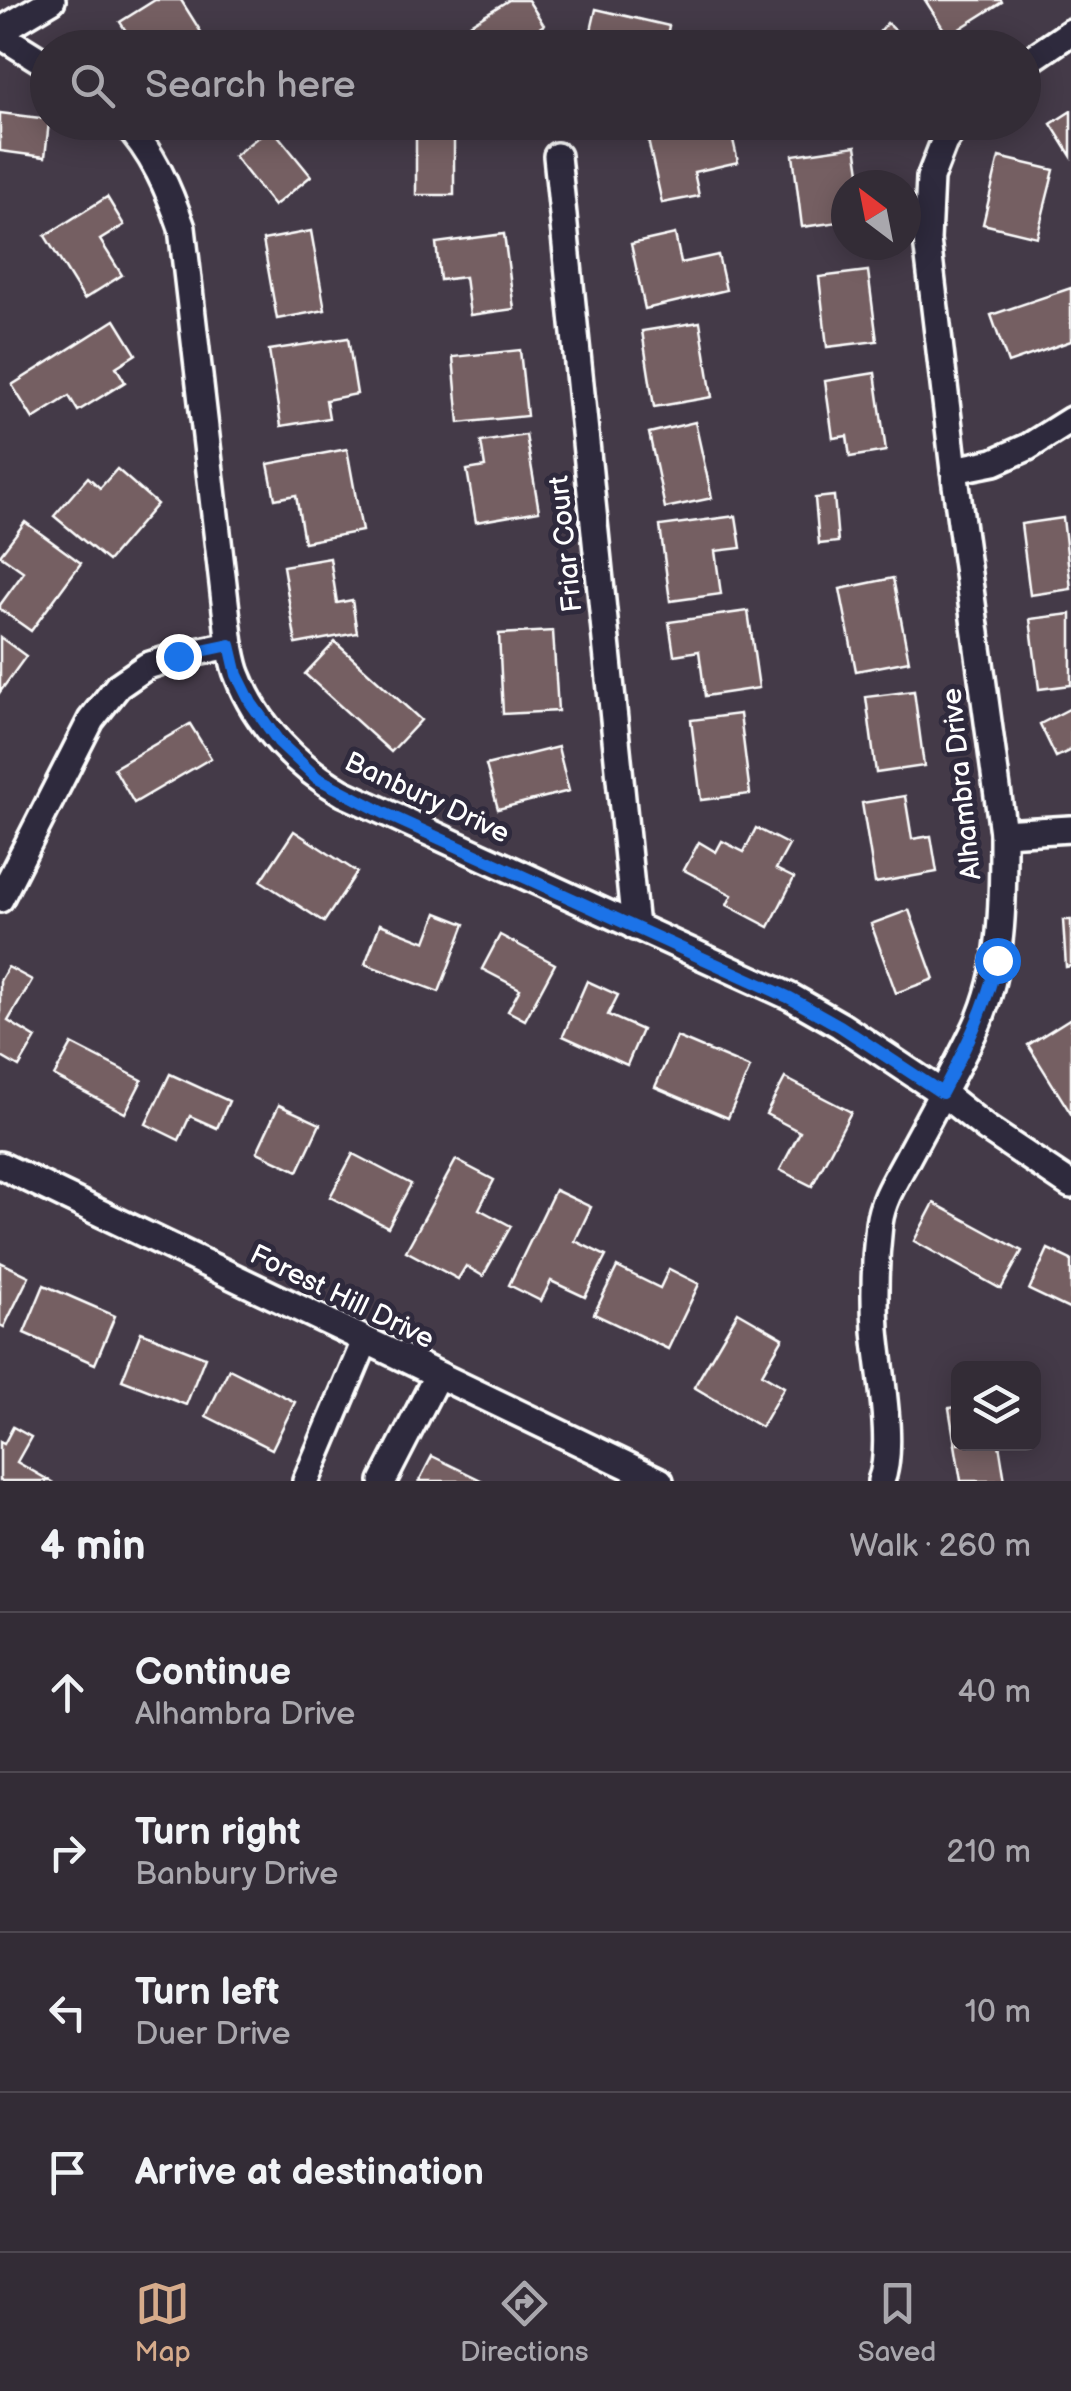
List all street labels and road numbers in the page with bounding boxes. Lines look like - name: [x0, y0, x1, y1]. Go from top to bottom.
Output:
- street label: Friar Court: [542, 474, 590, 614]
- street label: Alhambra Drive: [936, 686, 988, 882]
- street label: Banbury Drive: [339, 745, 515, 851]
- street label: Forest Hill Drive: [245, 1238, 439, 1356]

